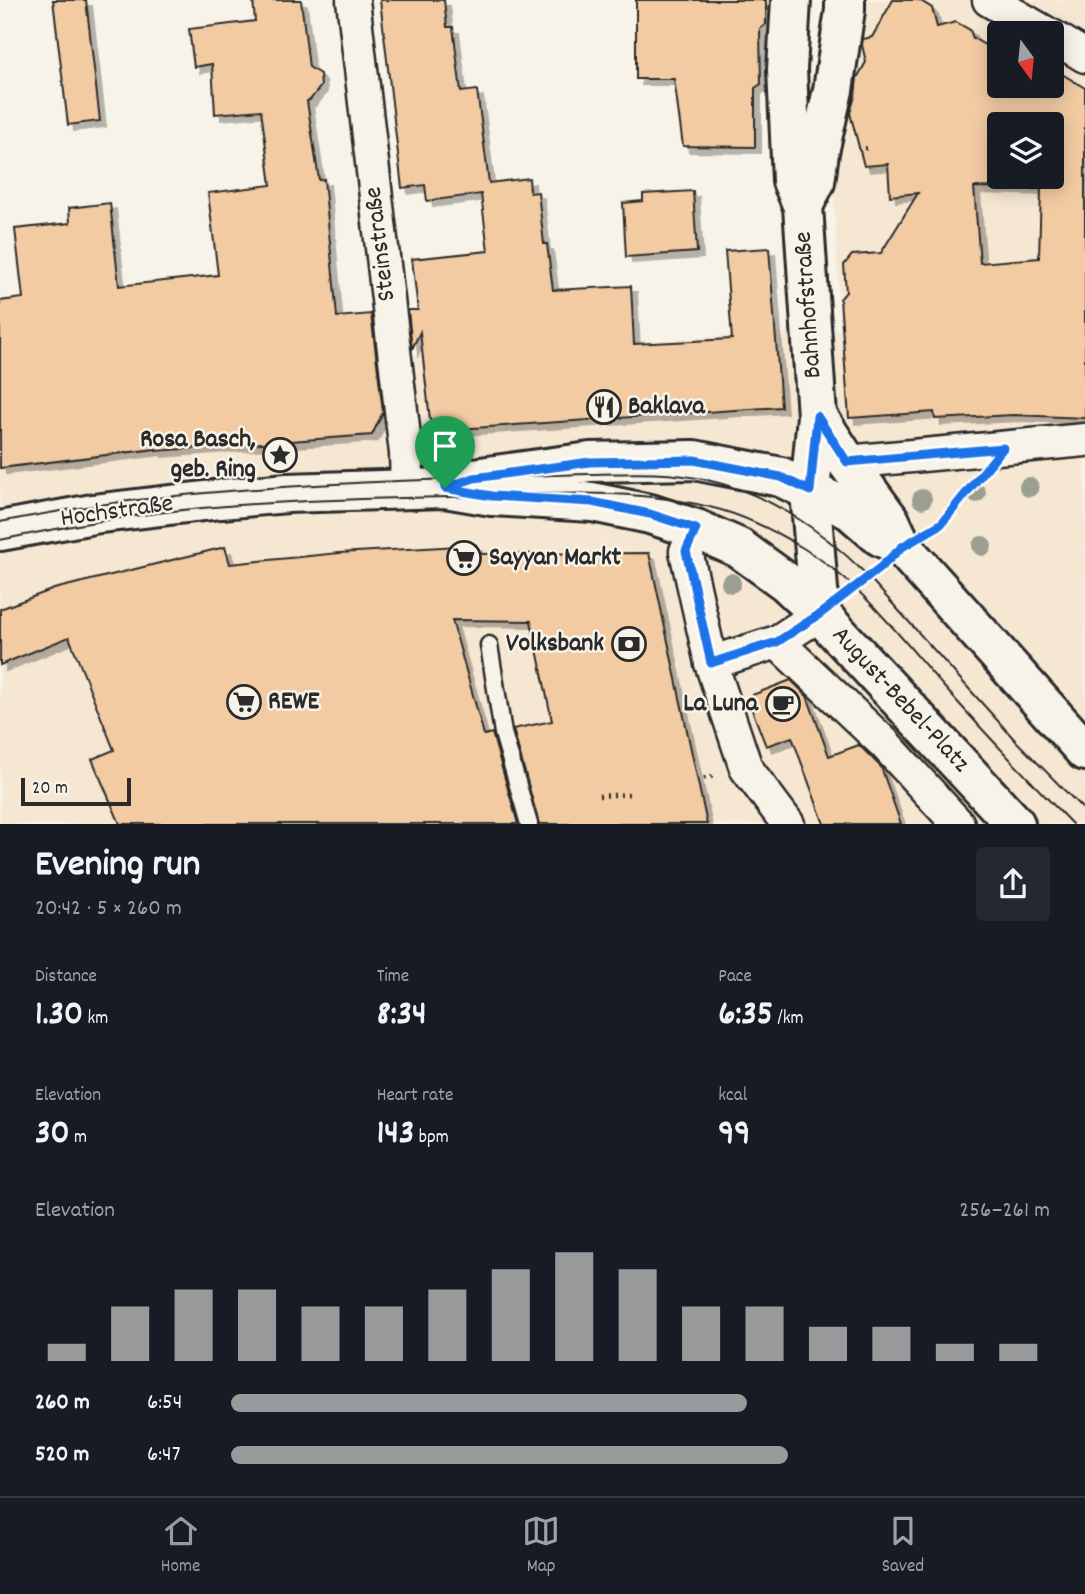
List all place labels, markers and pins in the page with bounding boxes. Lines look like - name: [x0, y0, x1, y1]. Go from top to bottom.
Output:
- restaurant icon: Baklava: [585, 388, 623, 426]
- place label: Baklava: [628, 389, 705, 426]
- pin: [415, 416, 475, 488]
- place label: Rosa Basch, geb. Ring: [140, 422, 256, 489]
- place icon: Rosa Basch, geb. Ring: [261, 436, 299, 474]
- supermarket icon: Sayyan Markt: [445, 539, 483, 577]
- place label: Sayyan Markt: [489, 540, 622, 577]
- bank icon: Volksbank: [610, 625, 648, 663]
- place label: Volksbank: [506, 626, 604, 663]
- supermarket icon: REWE: [225, 683, 263, 721]
- place label: REWE: [268, 684, 319, 721]
- cafe icon: La Luna: [764, 685, 802, 723]
- place label: La Luna: [683, 686, 759, 723]

